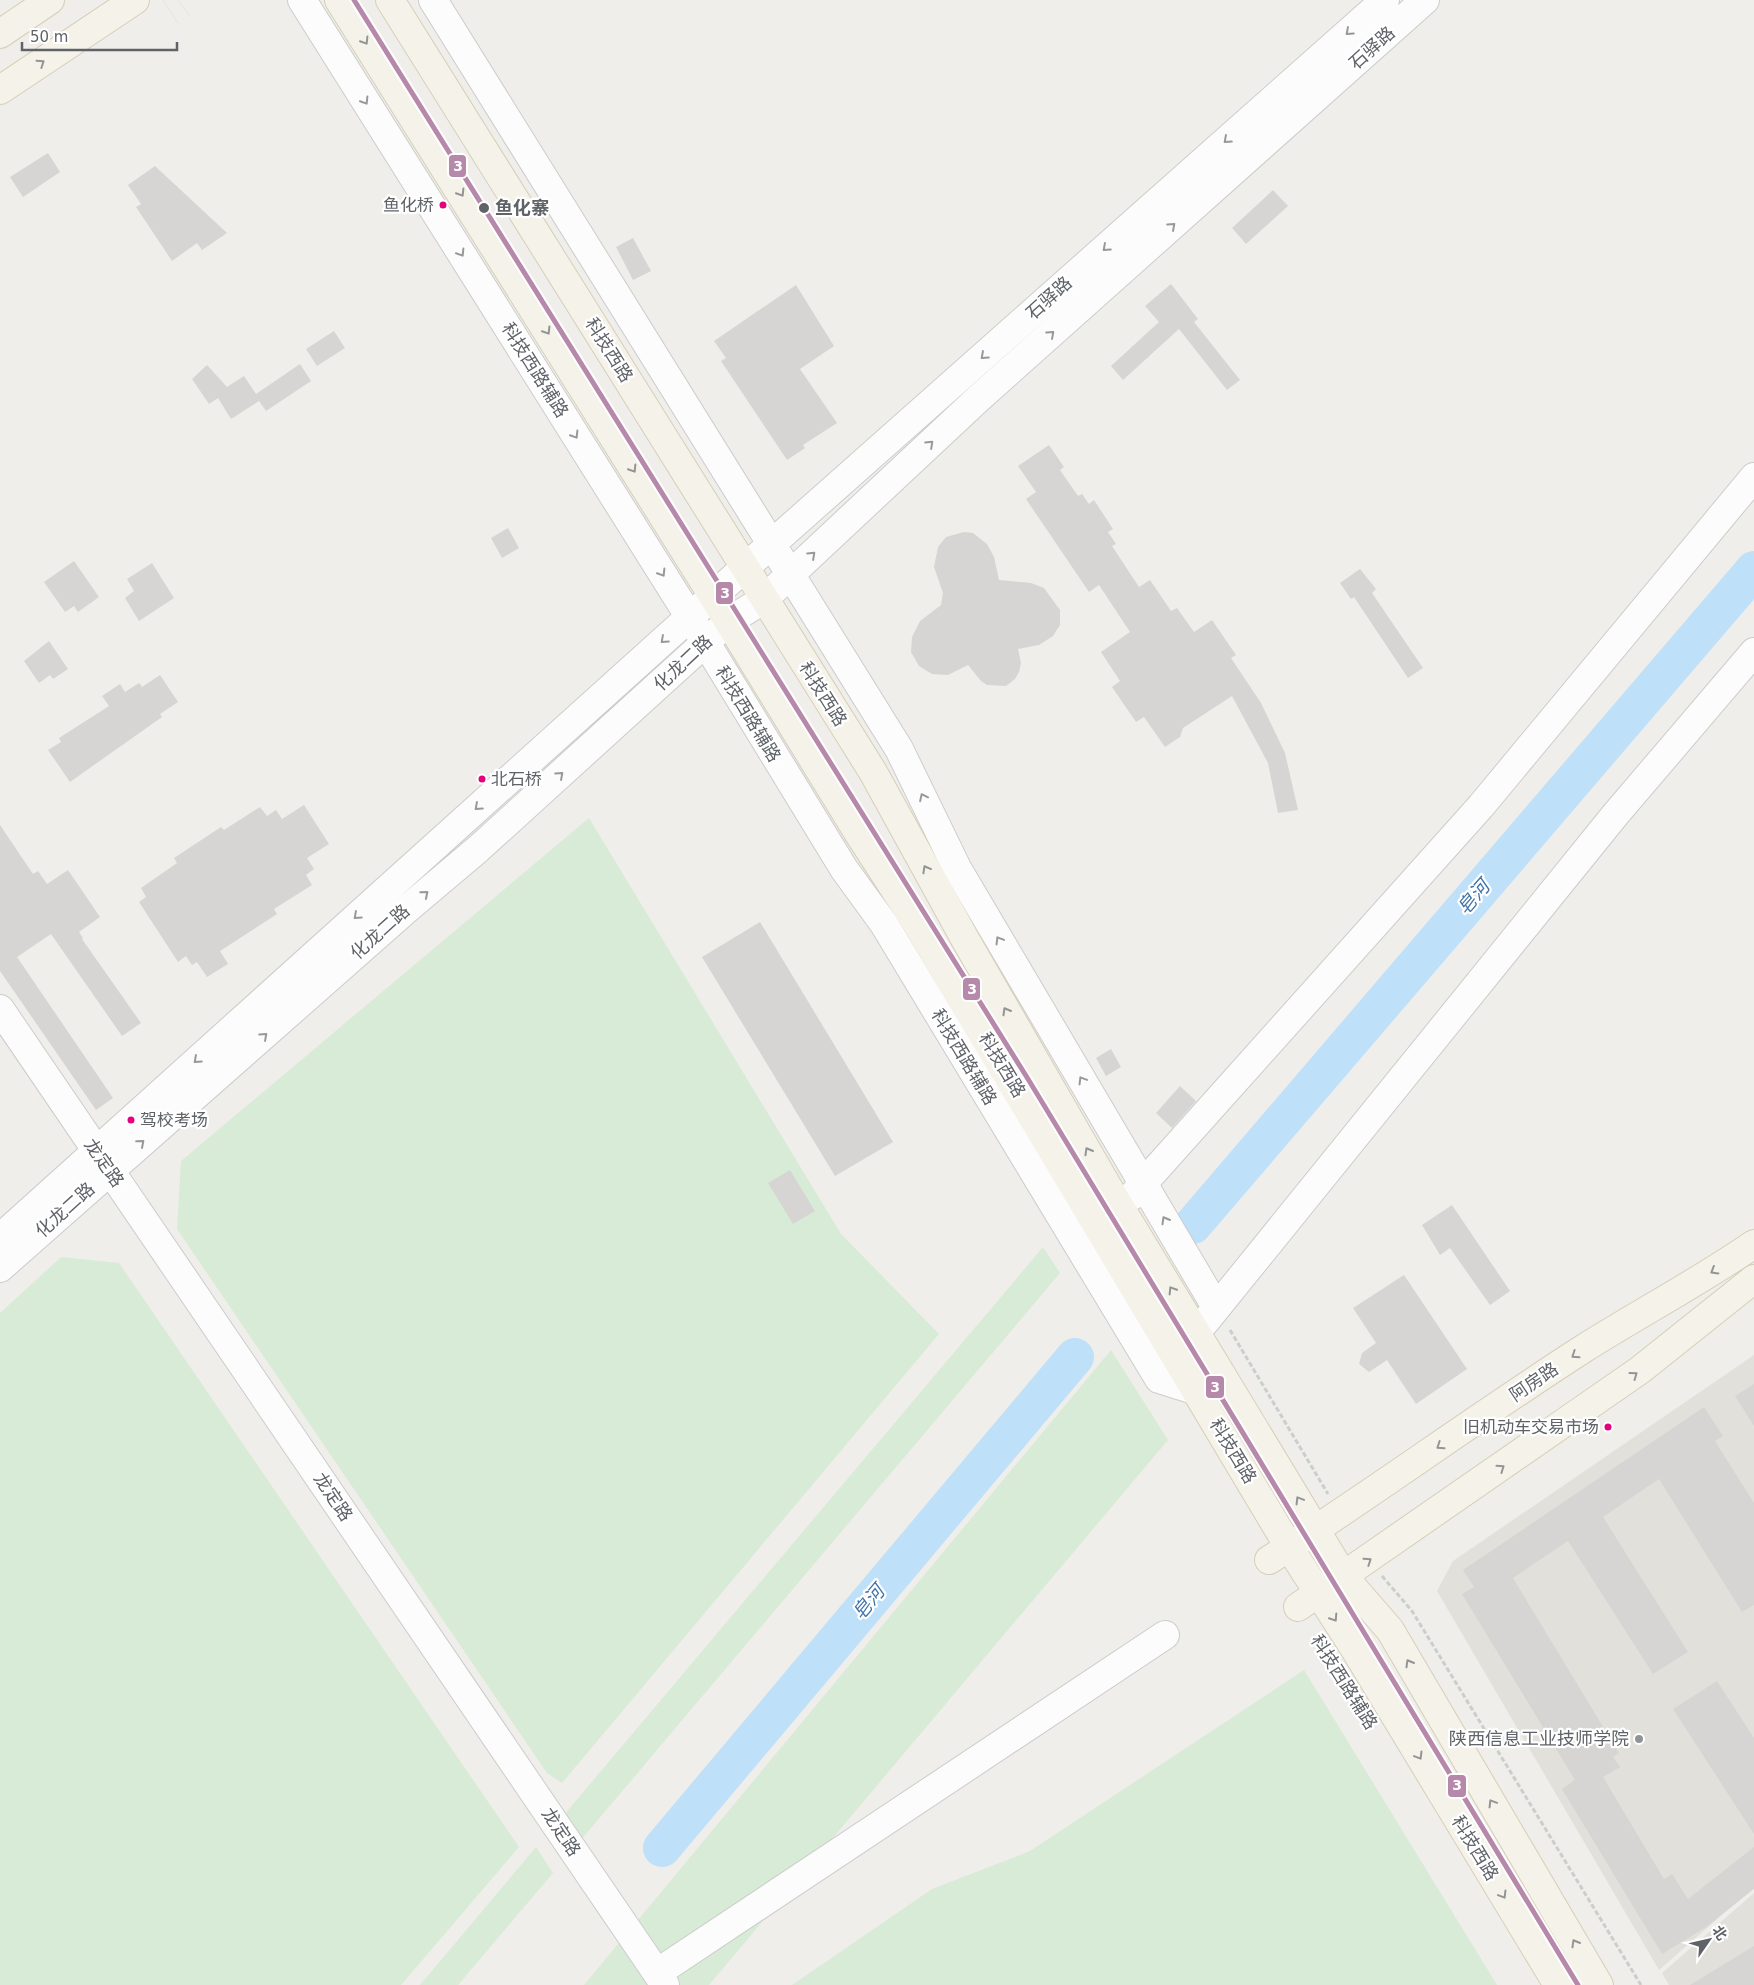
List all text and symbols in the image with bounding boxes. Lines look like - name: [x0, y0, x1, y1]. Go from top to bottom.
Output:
- scale bar: [22, 20, 178, 52]
- street label: 石驿路: [1345, 22, 1399, 73]
- one-way arrow: [1346, 27, 1355, 35]
- text: 50 m: [30, 28, 68, 46]
- one-way arrow: [359, 36, 368, 45]
- one-way arrow: [35, 60, 44, 69]
- one-way arrow: [359, 95, 369, 104]
- one-way arrow: [1224, 134, 1233, 143]
- line badge: 3: [448, 154, 467, 178]
- text: 3: [453, 158, 463, 174]
- one-way arrow: [455, 188, 465, 197]
- place label: 鱼化桥: [383, 195, 434, 215]
- place label: 鱼化寨: [495, 197, 549, 218]
- marker: 鱼化桥: [438, 200, 448, 210]
- marker: 鱼化寨: [477, 201, 491, 215]
- one-way arrow: [1166, 223, 1175, 232]
- one-way arrow: [1102, 242, 1111, 251]
- one-way arrow: [455, 247, 464, 257]
- street label: 石驿路: [1022, 272, 1076, 323]
- street label: 科技西路: [581, 314, 637, 386]
- street label: 科技西路辅路: [498, 318, 573, 421]
- one-way arrow: [541, 326, 550, 335]
- one-way arrow: [1045, 331, 1054, 340]
- one-way arrow: [981, 350, 990, 359]
- one-way arrow: [569, 430, 579, 439]
- one-way arrow: [925, 441, 934, 450]
- one-way arrow: [626, 464, 636, 473]
- one-way arrow: [807, 552, 816, 561]
- one-way arrow: [655, 567, 665, 576]
- line badge: 3: [715, 581, 734, 605]
- text: 3: [720, 585, 730, 601]
- street label: 化龙二路: [649, 630, 716, 695]
- one-way arrow: [660, 634, 669, 643]
- street label: 科技西路: [795, 658, 851, 730]
- street label: 科技西路辅路: [712, 662, 785, 765]
- place label: 北石桥: [491, 769, 542, 789]
- one-way arrow: [555, 772, 564, 781]
- marker: 北石桥: [477, 774, 487, 784]
- one-way arrow: [919, 794, 929, 803]
- one-way arrow: [474, 801, 483, 810]
- one-way arrow: [922, 866, 932, 875]
- water label: 皂河: [1452, 872, 1496, 919]
- one-way arrow: [419, 890, 428, 899]
- street label: 化龙二路: [346, 900, 413, 964]
- one-way arrow: [354, 910, 363, 919]
- one-way arrow: [996, 937, 1006, 946]
- line badge: 3: [962, 977, 981, 1001]
- text: 3: [967, 981, 977, 997]
- street label: 科技西路辅路: [927, 1005, 1001, 1109]
- one-way arrow: [1002, 1007, 1012, 1016]
- street label: 科技西路: [974, 1029, 1030, 1101]
- one-way arrow: [258, 1033, 267, 1042]
- one-way arrow: [194, 1054, 203, 1063]
- one-way arrow: [1079, 1077, 1089, 1086]
- place label: 驾校考场: [140, 1110, 208, 1130]
- marker: 驾校考场: [126, 1115, 136, 1125]
- street label: 龙定路: [80, 1135, 128, 1191]
- one-way arrow: [136, 1140, 145, 1149]
- one-way arrow: [1084, 1148, 1094, 1157]
- street label: 化龙二路: [31, 1178, 98, 1242]
- one-way arrow: [1162, 1216, 1172, 1225]
- one-way arrow: [1710, 1264, 1719, 1274]
- one-way arrow: [1168, 1287, 1178, 1296]
- one-way arrow: [1571, 1349, 1580, 1358]
- street label: 阿房路: [1505, 1358, 1562, 1405]
- one-way arrow: [1628, 1372, 1638, 1381]
- line badge: 3: [1205, 1375, 1225, 1399]
- text: 3: [1210, 1379, 1220, 1395]
- street label: 科技西路: [1206, 1414, 1261, 1487]
- place label: 旧机动车交易市场: [1463, 1417, 1599, 1437]
- marker: 旧机动车交易市场: [1603, 1422, 1613, 1432]
- one-way arrow: [1436, 1440, 1446, 1449]
- one-way arrow: [1495, 1465, 1505, 1474]
- street label: 龙定路: [310, 1468, 357, 1525]
- one-way arrow: [1295, 1497, 1305, 1506]
- one-way arrow: [1362, 1557, 1371, 1567]
- water label: 皂河: [847, 1577, 891, 1624]
- one-way arrow: [1327, 1612, 1337, 1621]
- street label: 科技西路辅路: [1307, 1630, 1382, 1733]
- one-way arrow: [1406, 1660, 1416, 1669]
- place label: 陕西信息工业技师学院: [1449, 1728, 1629, 1749]
- marker: 陕西信息工业技师学院: [1633, 1733, 1645, 1745]
- one-way arrow: [1413, 1750, 1422, 1759]
- line badge: 3: [1447, 1774, 1467, 1798]
- text: 3: [1452, 1777, 1462, 1793]
- one-way arrow: [1488, 1800, 1498, 1809]
- street label: 龙定路: [538, 1803, 585, 1860]
- street label: 科技西路: [1448, 1811, 1503, 1884]
- one-way arrow: [1497, 1889, 1507, 1898]
- north arrow: [1684, 1915, 1734, 1965]
- text: 北: [1709, 1922, 1730, 1943]
- one-way arrow: [1571, 1939, 1581, 1948]

